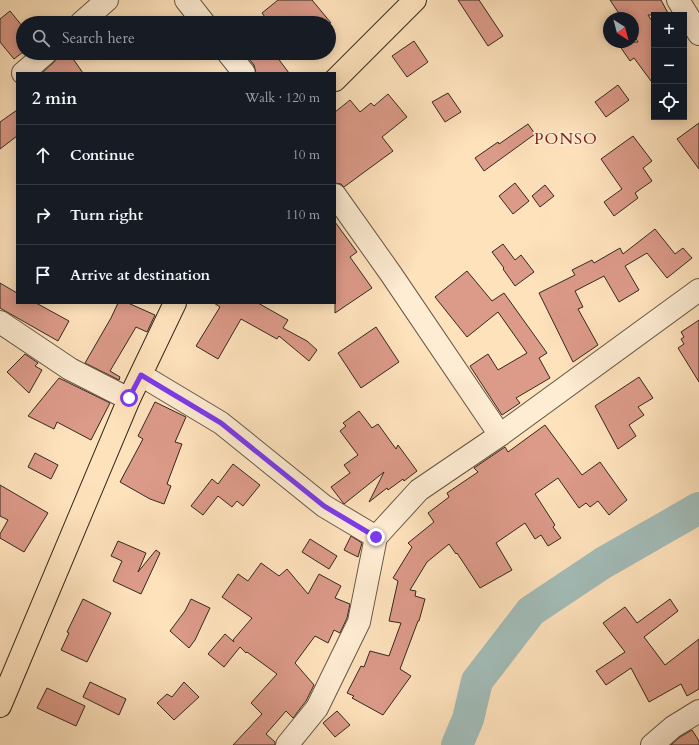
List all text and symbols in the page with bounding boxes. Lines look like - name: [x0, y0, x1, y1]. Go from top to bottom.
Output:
- north arrow: [603, 12, 639, 48]
- map controls: [651, 12, 687, 120]
- button: +: [651, 12, 687, 48]
- search box: [16, 16, 336, 60]
- icon: search: [30, 27, 52, 49]
- text: Search here: [62, 28, 135, 48]
- button: −: [651, 48, 687, 84]
- button: locate: [651, 84, 687, 120]
- text: 2 min: [32, 87, 77, 110]
- text: Walk · 120 m: [245, 89, 320, 107]
- district label: PONSO: [534, 128, 598, 150]
- icon: ahead: [32, 144, 54, 166]
- text: Continue: [70, 145, 135, 165]
- text: 10 m: [292, 146, 320, 164]
- icon: right: [32, 204, 54, 226]
- text: Turn right: [70, 205, 143, 225]
- text: 110 m: [286, 206, 320, 224]
- icon: arrive: [32, 264, 54, 286]
- text: Arrive at destination: [70, 265, 210, 285]
- route start: [120, 389, 138, 407]
- route end: [367, 528, 385, 546]

